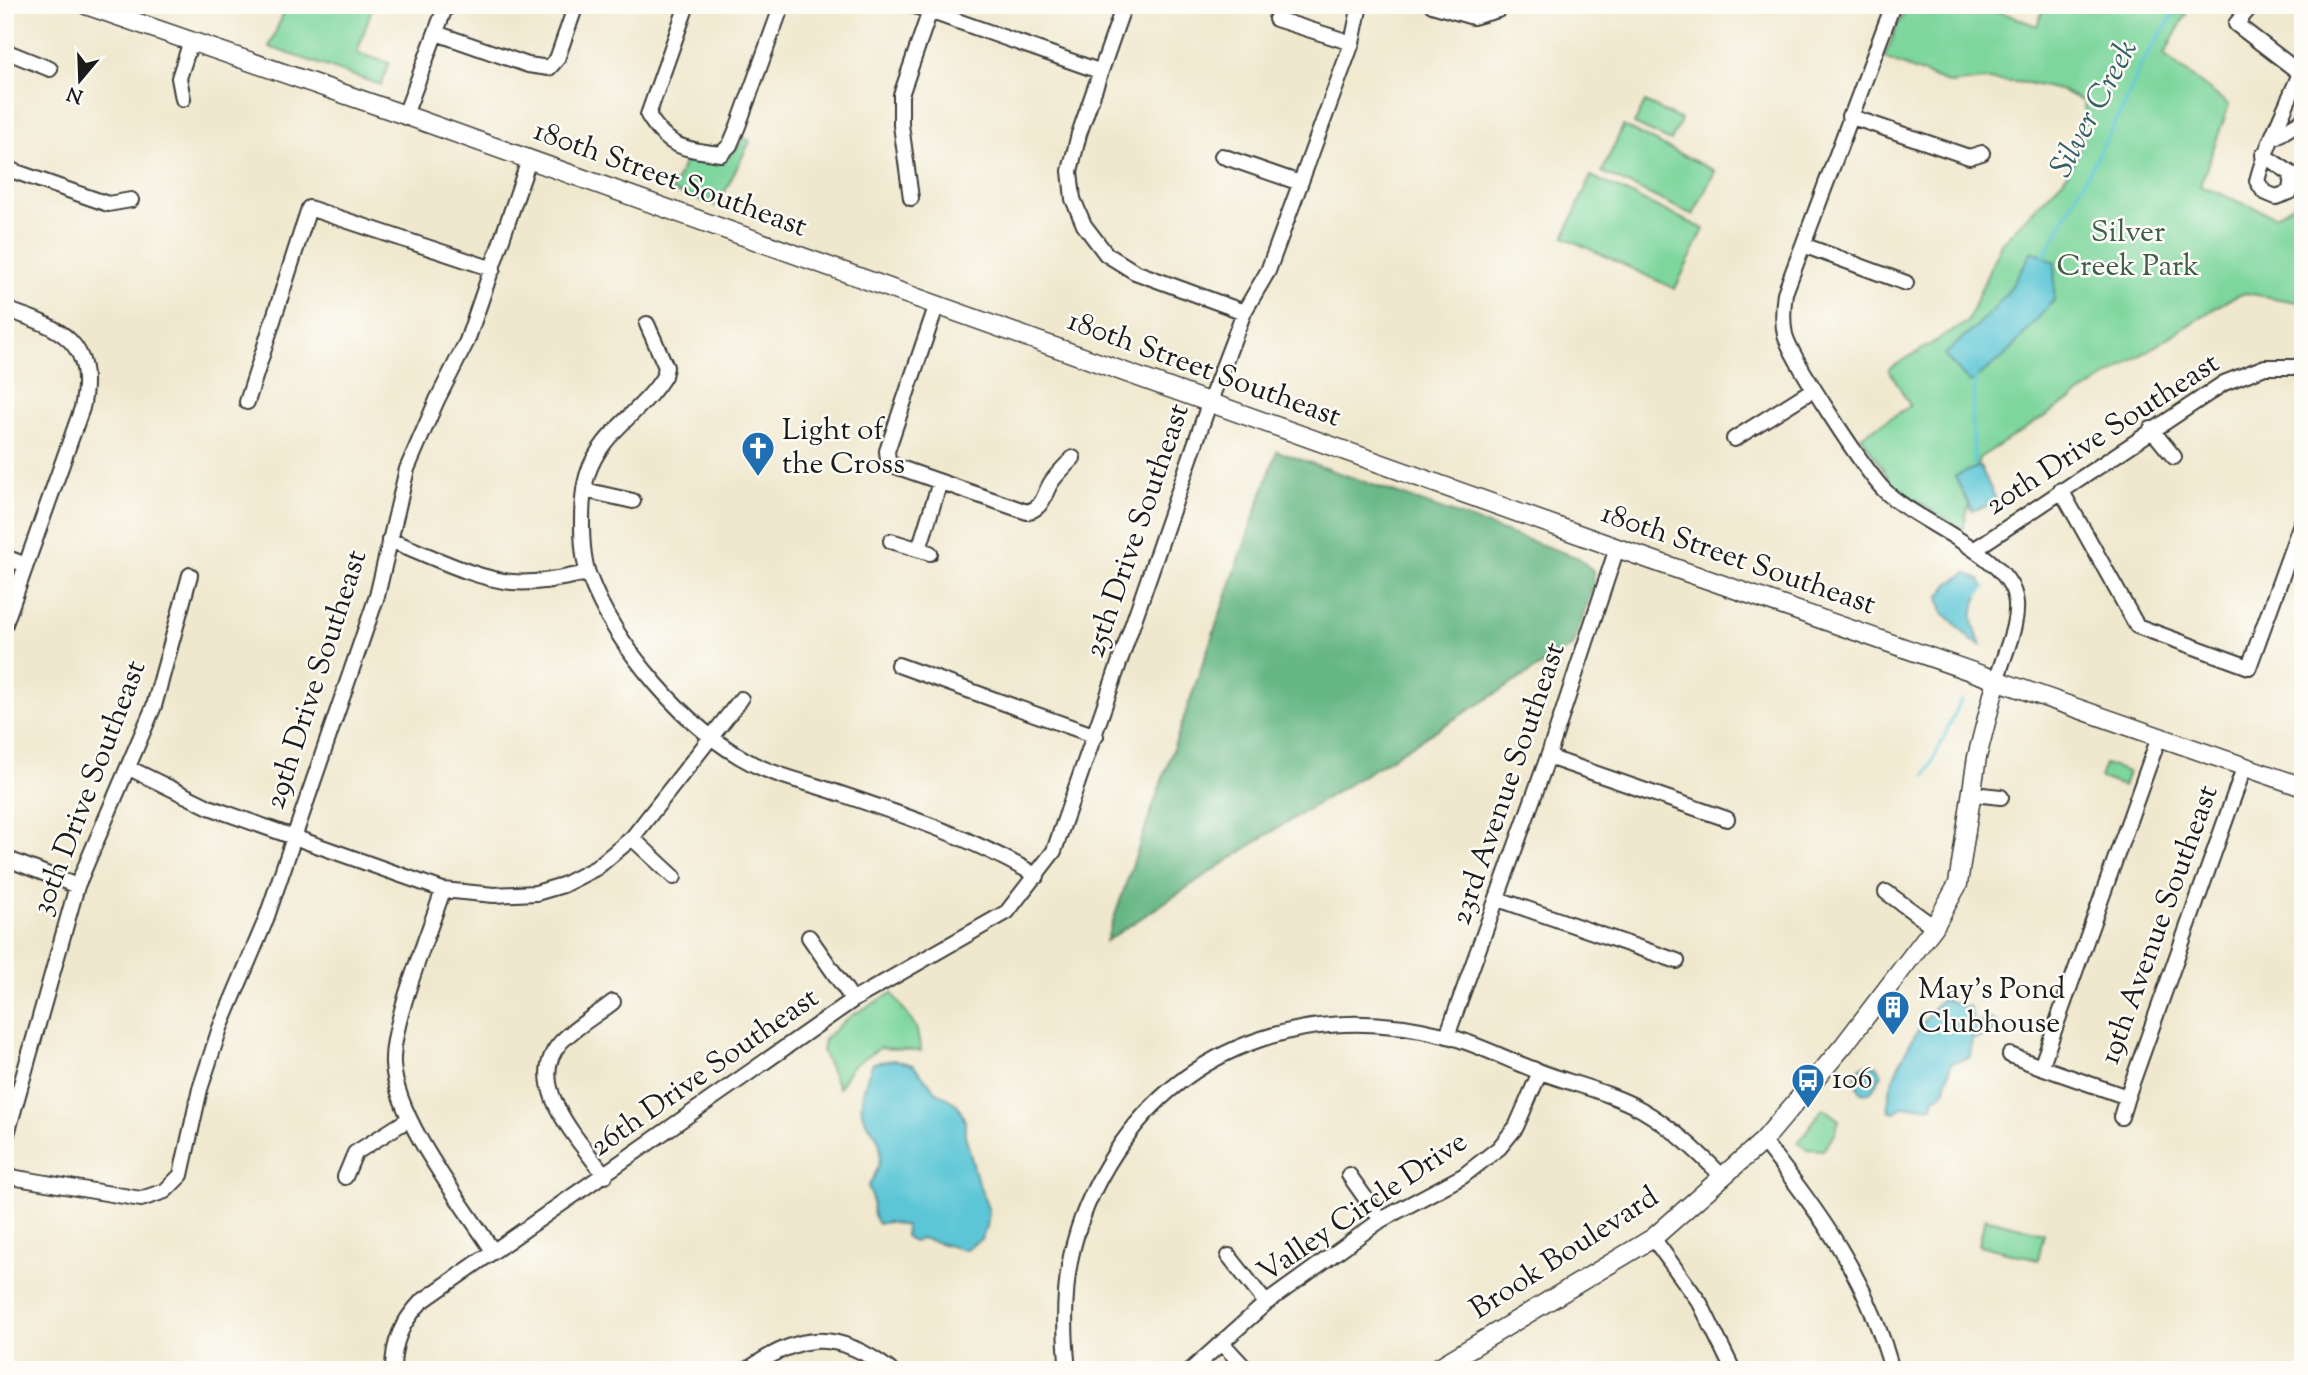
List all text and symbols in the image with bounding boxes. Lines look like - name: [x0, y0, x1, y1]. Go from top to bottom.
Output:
- water label: Silver Creek: [2040, 32, 2150, 186]
- north arrow: [46, 46, 116, 116]
- text: N: [64, 78, 87, 109]
- street label: 180th Street Southeast: [527, 111, 813, 249]
- park label: Silver Creek Park: [2057, 212, 2199, 289]
- street label: 180th Street Southeast: [1061, 301, 1347, 439]
- street label: 20th Drive Southeast: [1977, 343, 2229, 527]
- street label: 25th Drive Southeast: [1074, 398, 1202, 664]
- place label: Light of the Cross: [782, 410, 905, 487]
- church icon: Light of the Cross: [739, 429, 777, 478]
- street label: 180th Street Southeast: [1595, 493, 1881, 627]
- street label: 29th Drive Southeast: [255, 545, 379, 815]
- street label: 23rd Avenue Southeast: [1440, 637, 1578, 931]
- street label: 30th Drive Southeast: [22, 655, 158, 921]
- street label: 19th Avenue Southeast: [2089, 779, 2231, 1071]
- place label: May's Pond Clubhouse: [1918, 969, 2066, 1046]
- street label: 26th Drive Southeast: [582, 978, 828, 1168]
- building icon: May's Pond Clubhouse: [1874, 988, 1912, 1037]
- place label: 106: [1832, 1059, 1873, 1102]
- bus stop icon: 106: [1789, 1061, 1827, 1110]
- street label: Valley Circle Drive: [1249, 1122, 1477, 1294]
- street label: Brook Boulevard: [1462, 1177, 1668, 1331]

